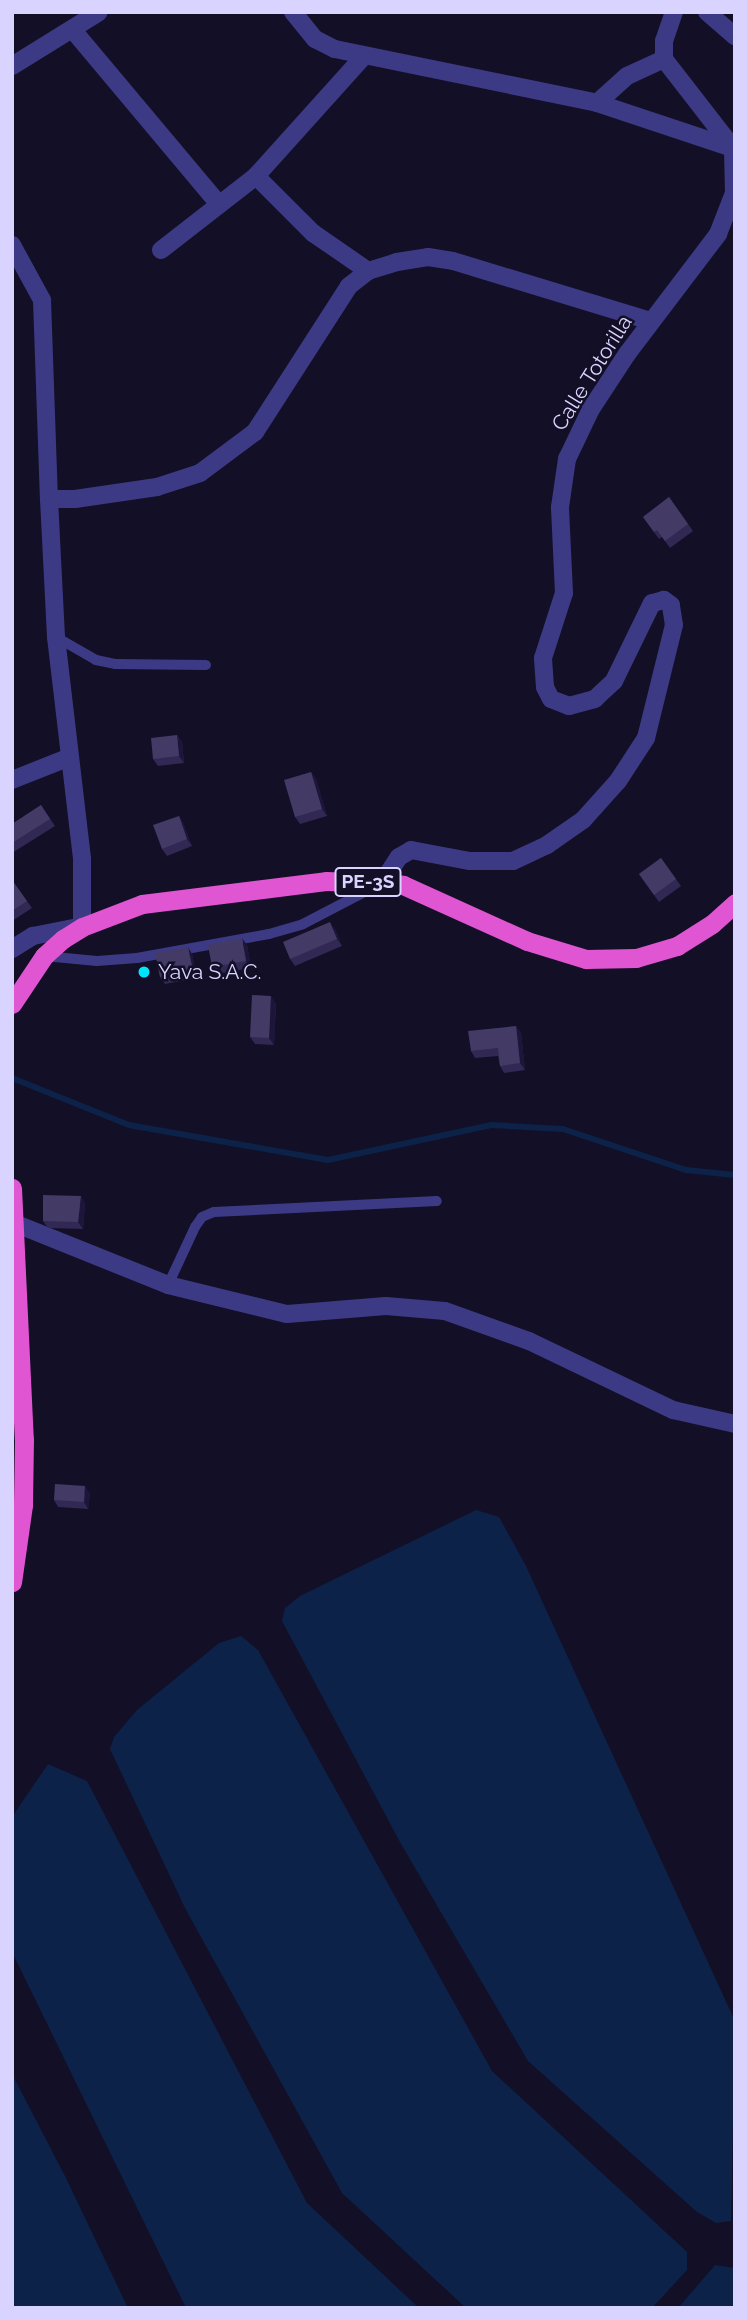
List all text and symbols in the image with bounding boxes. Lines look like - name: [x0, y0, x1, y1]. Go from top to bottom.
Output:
- street label: Calle Totorilla: [546, 310, 638, 436]
- road number: PE-3S: [333, 866, 403, 898]
- place label: Yava S.A.C.: [158, 959, 262, 985]
- marker: Yava S.A.C.: [136, 964, 152, 980]

